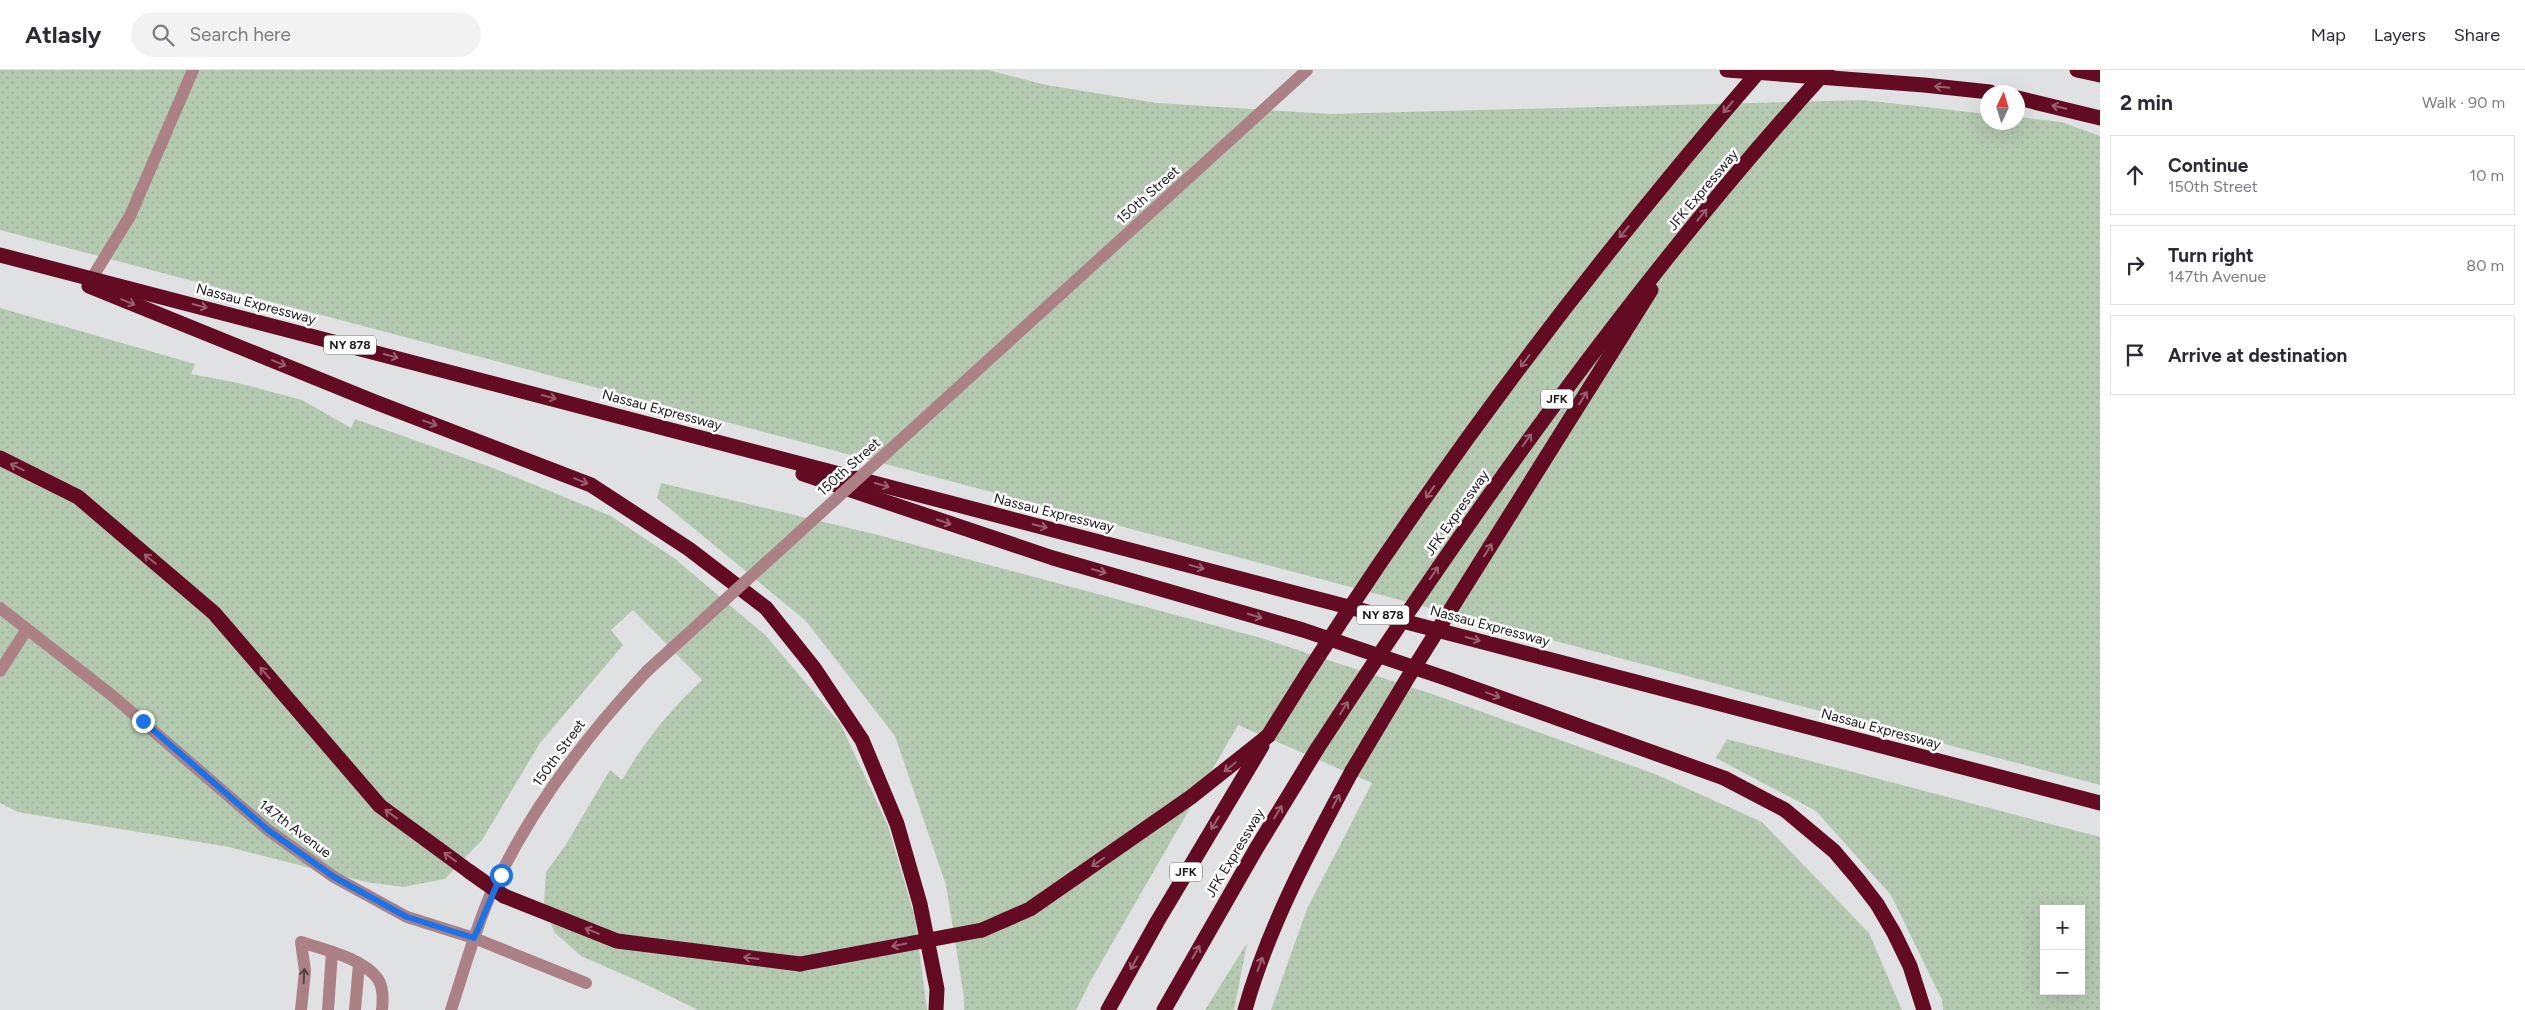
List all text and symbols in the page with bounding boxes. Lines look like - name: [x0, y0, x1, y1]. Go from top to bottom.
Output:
- search box: [131, 12, 481, 57]
- text: Atlasly: [25, 20, 101, 49]
- icon: search: [149, 21, 177, 49]
- text: Search here: [189, 23, 291, 46]
- text: Map: [2311, 24, 2346, 46]
- text: Layers: [2374, 24, 2426, 46]
- text: Share: [2454, 24, 2500, 46]
- one-way arrow: [1934, 82, 1950, 91]
- north arrow: [1980, 85, 2025, 130]
- text: 2 min: [2120, 90, 2173, 115]
- text: Walk · 90 m: [2422, 93, 2505, 112]
- one-way arrow: [1723, 100, 1734, 113]
- one-way arrow: [2051, 102, 2067, 111]
- street label: JFK Expressway: [1664, 145, 1742, 234]
- text: Continue: [2168, 154, 2248, 177]
- icon: ahead: [2121, 161, 2149, 189]
- street label: 150th Street: [1113, 162, 1183, 228]
- text: 10 m: [2470, 166, 2504, 185]
- text: 150th Street: [2168, 177, 2258, 196]
- one-way arrow: [1697, 209, 1708, 222]
- one-way arrow: [1619, 225, 1630, 238]
- text: Turn right: [2168, 244, 2254, 267]
- icon: right: [2121, 251, 2149, 279]
- text: 80 m: [2466, 256, 2504, 275]
- text: 147th Avenue: [2168, 267, 2266, 286]
- street label: Nassau Expressway: [194, 280, 318, 328]
- one-way arrow: [120, 297, 135, 307]
- one-way arrow: [192, 302, 208, 312]
- road number: NY 878: [324, 336, 376, 354]
- icon: arrive: [2121, 341, 2149, 369]
- text: Arrive at destination: [2168, 344, 2347, 367]
- one-way arrow: [383, 352, 399, 361]
- one-way arrow: [1520, 354, 1530, 368]
- one-way arrow: [271, 359, 286, 368]
- street label: Nassau Expressway: [600, 386, 724, 434]
- road number: JFK: [1541, 390, 1573, 408]
- one-way arrow: [1579, 391, 1589, 405]
- one-way arrow: [540, 393, 556, 402]
- one-way arrow: [422, 418, 437, 428]
- one-way arrow: [1522, 433, 1532, 447]
- street label: 150th Street: [814, 434, 884, 500]
- one-way arrow: [10, 462, 25, 472]
- street label: JFK Expressway: [1421, 466, 1493, 559]
- one-way arrow: [573, 477, 588, 486]
- one-way arrow: [874, 481, 890, 491]
- one-way arrow: [1424, 485, 1435, 498]
- street label: Nassau Expressway: [992, 490, 1116, 536]
- one-way arrow: [936, 517, 952, 527]
- one-way arrow: [1031, 522, 1047, 531]
- one-way arrow: [1483, 544, 1493, 558]
- one-way arrow: [144, 553, 157, 564]
- one-way arrow: [1188, 562, 1204, 572]
- one-way arrow: [1091, 567, 1107, 577]
- one-way arrow: [1429, 567, 1439, 581]
- street label: Nassau Expressway: [1428, 602, 1552, 650]
- road number: NY 878: [1357, 606, 1409, 624]
- one-way arrow: [1247, 611, 1263, 621]
- one-way arrow: [1464, 635, 1480, 644]
- one-way arrow: [259, 666, 271, 679]
- one-way arrow: [1484, 691, 1500, 700]
- one-way arrow: [1339, 702, 1349, 716]
- street label: Nassau Expressway: [1819, 705, 1943, 753]
- route end: [132, 710, 155, 733]
- street label: 150th Street: [529, 716, 589, 790]
- one-way arrow: [1223, 761, 1236, 772]
- one-way arrow: [1331, 793, 1341, 808]
- street label: 147th Avenue: [256, 796, 335, 862]
- street label: JFK Expressway: [1202, 805, 1269, 901]
- one-way arrow: [1274, 806, 1284, 820]
- one-way arrow: [384, 809, 398, 819]
- one-way arrow: [1210, 815, 1220, 830]
- one-way arrow: [443, 852, 457, 862]
- one-way arrow: [1091, 857, 1105, 867]
- road number: JFK: [1170, 862, 1202, 882]
- route start: [490, 864, 513, 887]
- map controls: [2040, 905, 2085, 995]
- button: +: [2040, 905, 2085, 950]
- one-way arrow: [585, 925, 600, 935]
- one-way arrow: [892, 941, 908, 951]
- one-way arrow: [1192, 945, 1201, 960]
- button: −: [2040, 950, 2085, 995]
- one-way arrow: [744, 953, 760, 963]
- one-way arrow: [1128, 956, 1138, 970]
- one-way arrow: [1256, 956, 1265, 972]
- one-way arrow: [300, 968, 309, 984]

